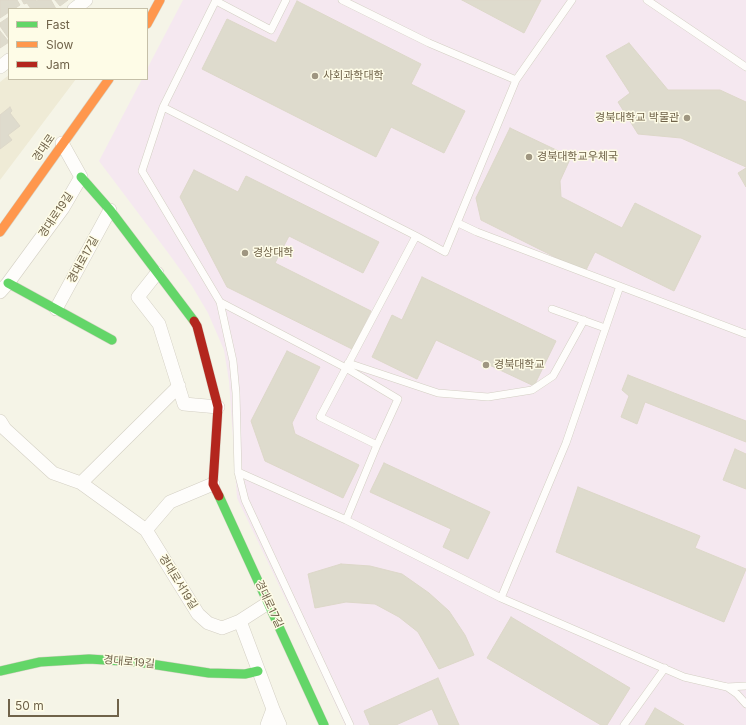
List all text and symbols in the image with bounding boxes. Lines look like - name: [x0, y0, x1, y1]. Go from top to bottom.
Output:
- legend: [8, 8, 148, 80]
- text: Fast: [46, 17, 70, 32]
- text: Slow: [46, 37, 73, 52]
- text: Jam: [46, 57, 70, 72]
- place label: 사회과학대학: [323, 69, 384, 83]
- marker: 사회과학대학: [310, 71, 320, 81]
- place label: 경북대학교 박물관: [595, 111, 679, 125]
- marker: 경북대학교 박물관: [682, 113, 692, 123]
- street label: 경대로: [30, 132, 58, 164]
- place label: 경북대학교우체국: [537, 150, 618, 164]
- marker: 경북대학교우체국: [524, 152, 534, 162]
- street label: 경대로19길: [36, 190, 76, 240]
- street label: 경대로17길: [65, 234, 101, 286]
- place label: 경상대학: [253, 246, 293, 260]
- marker: 경상대학: [240, 248, 250, 258]
- place label: 경북대학교: [494, 358, 545, 372]
- marker: 경북대학교: [481, 360, 491, 370]
- street label: 경대로서19길: [156, 552, 200, 612]
- street label: 경대로17길: [252, 578, 286, 630]
- street label: 경대로19길: [103, 653, 155, 671]
- scale bar: [10, 691, 121, 717]
- text: 50 m: [15, 698, 44, 713]

